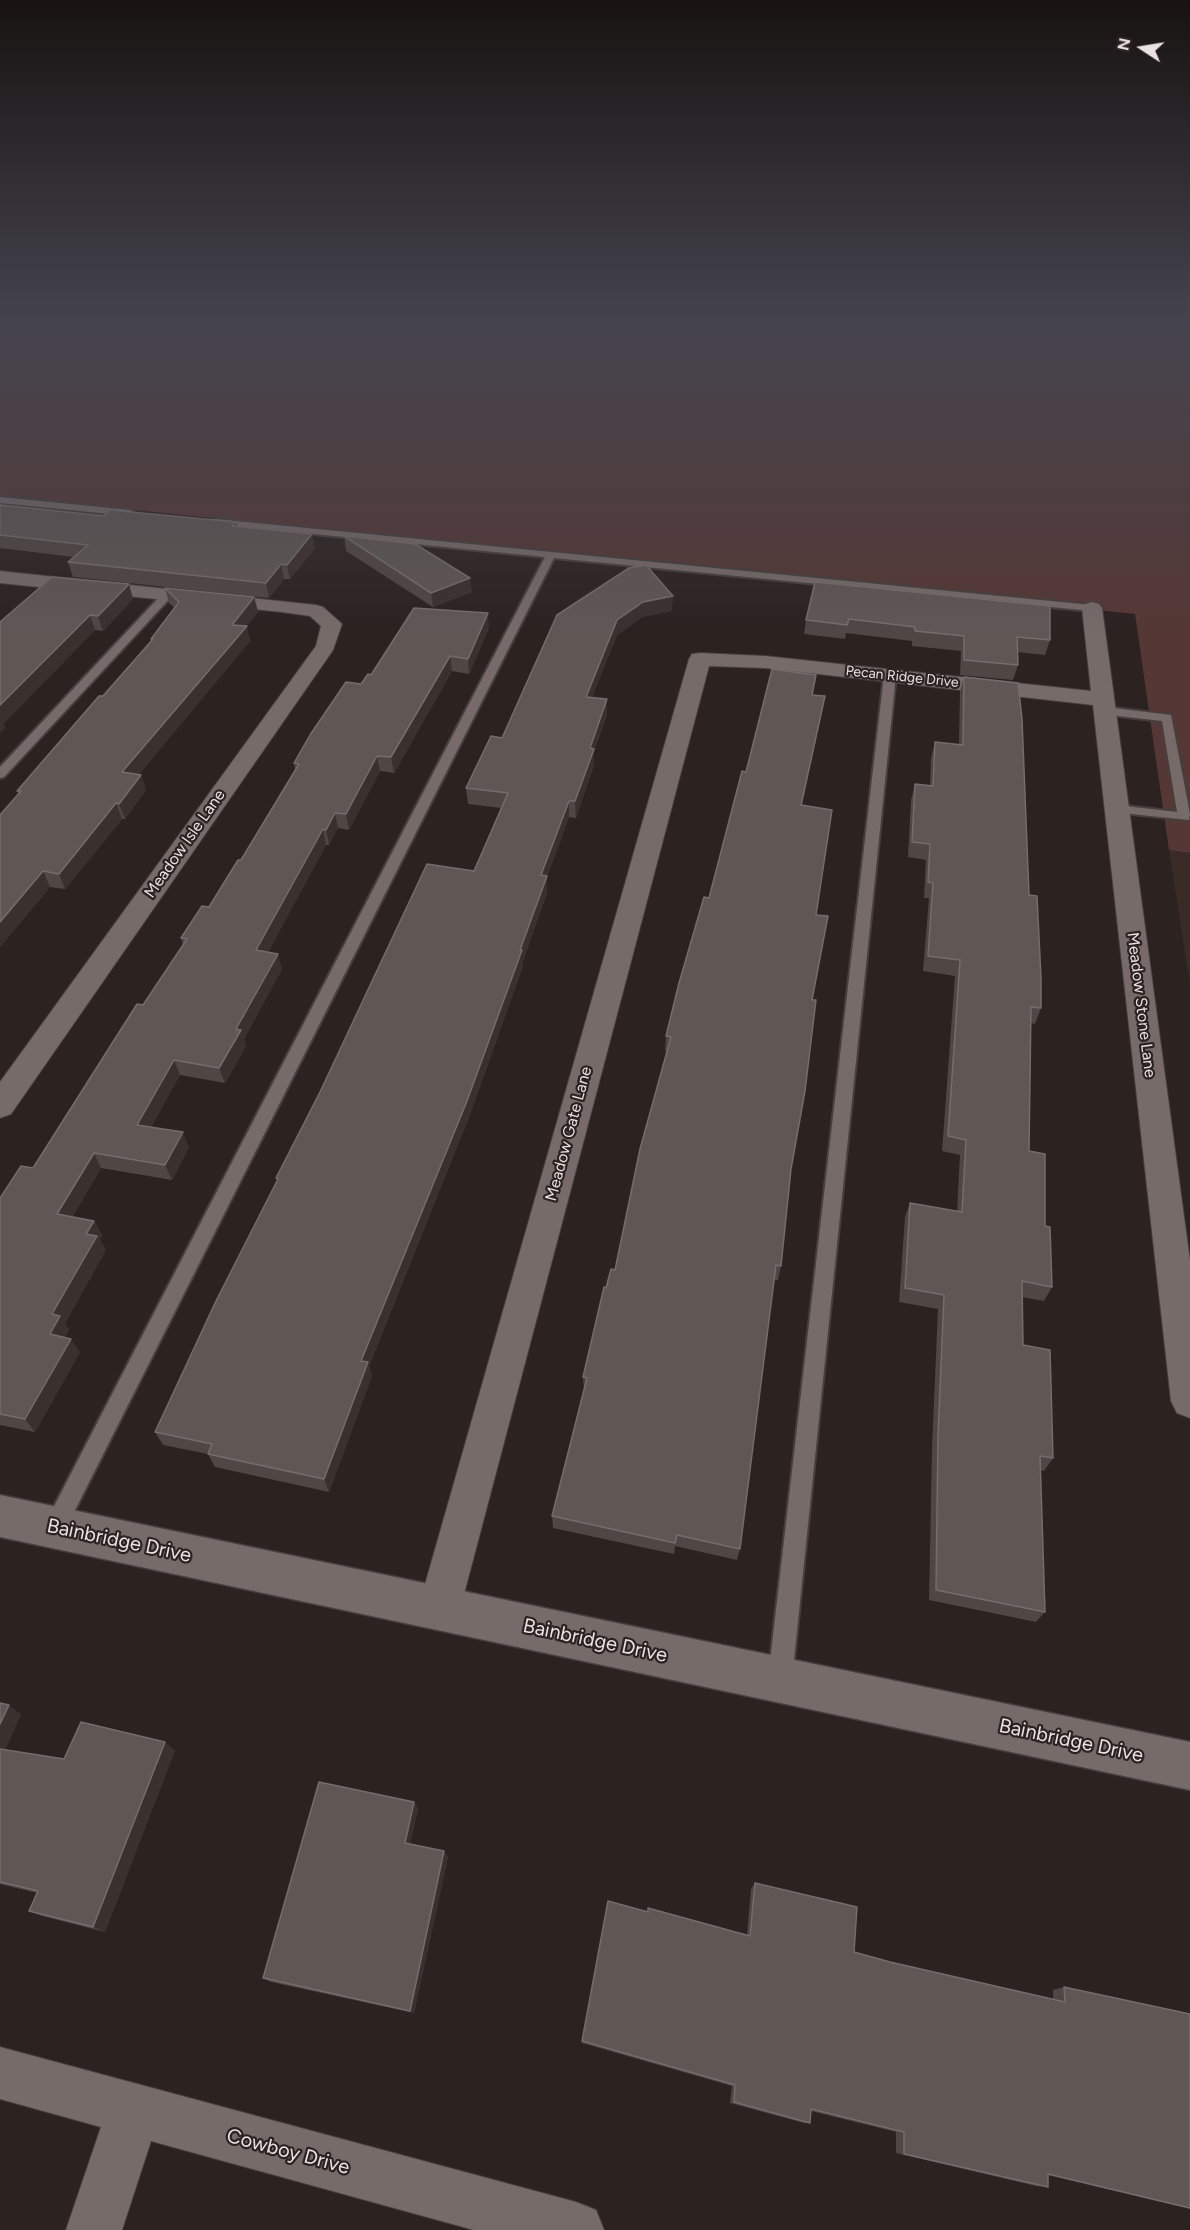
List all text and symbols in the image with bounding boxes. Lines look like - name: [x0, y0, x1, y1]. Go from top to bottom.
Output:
- north arrow: [1112, 18, 1172, 78]
- text: N: [1113, 36, 1134, 52]
- street label: Pecan Ridge Drive: [845, 663, 959, 691]
- street label: Meadow Isle Lane: [141, 786, 229, 902]
- street label: Meadow Stone Lane: [1123, 931, 1159, 1079]
- street label: Meadow Gate Lane: [542, 1065, 596, 1203]
- street label: Bainbridge Drive: [45, 1514, 193, 1568]
- street label: Bainbridge Drive: [521, 1614, 669, 1668]
- street label: Bainbridge Drive: [997, 1714, 1145, 1768]
- street label: Cowboy Drive: [224, 2124, 352, 2180]

